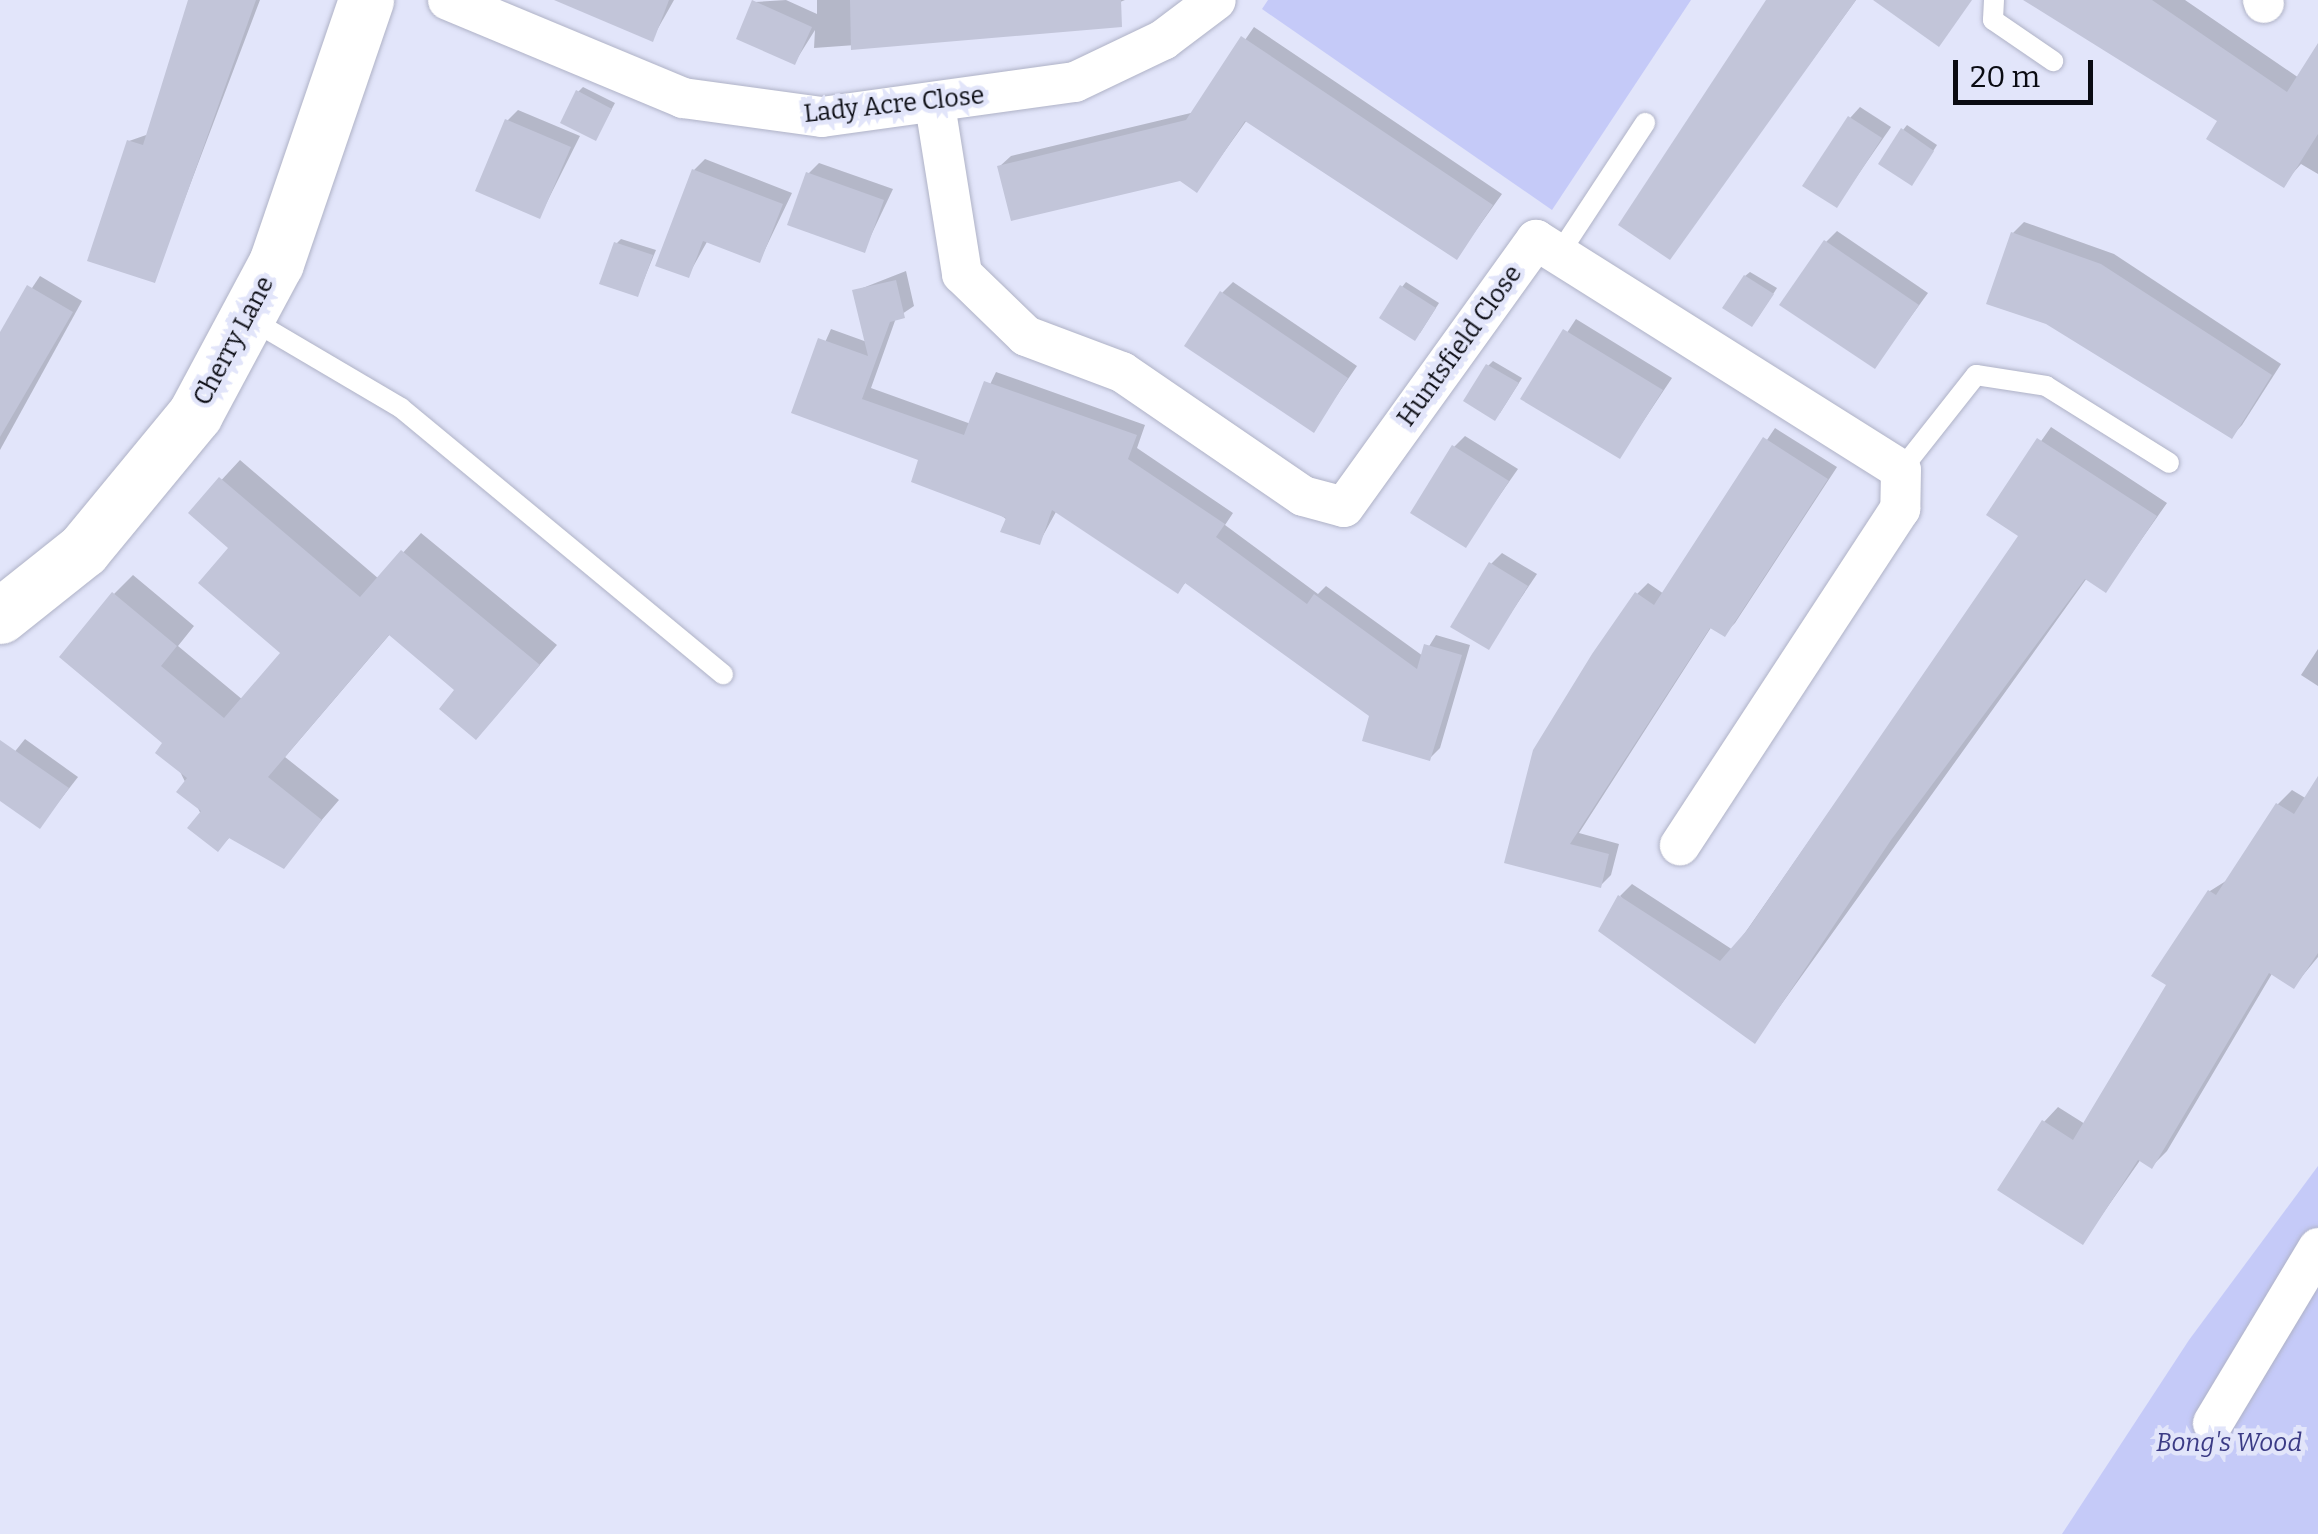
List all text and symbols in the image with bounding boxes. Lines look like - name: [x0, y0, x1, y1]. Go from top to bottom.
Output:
- scale bar: [1958, 40, 2098, 102]
- text: 20 m: [1970, 59, 2040, 95]
- street label: Lady Acre Close: [802, 81, 986, 129]
- street label: Huntsfield Close: [1392, 260, 1528, 432]
- street label: Cherry Lane: [188, 271, 280, 411]
- park label: Bong's Wood: [2156, 1428, 2302, 1458]

